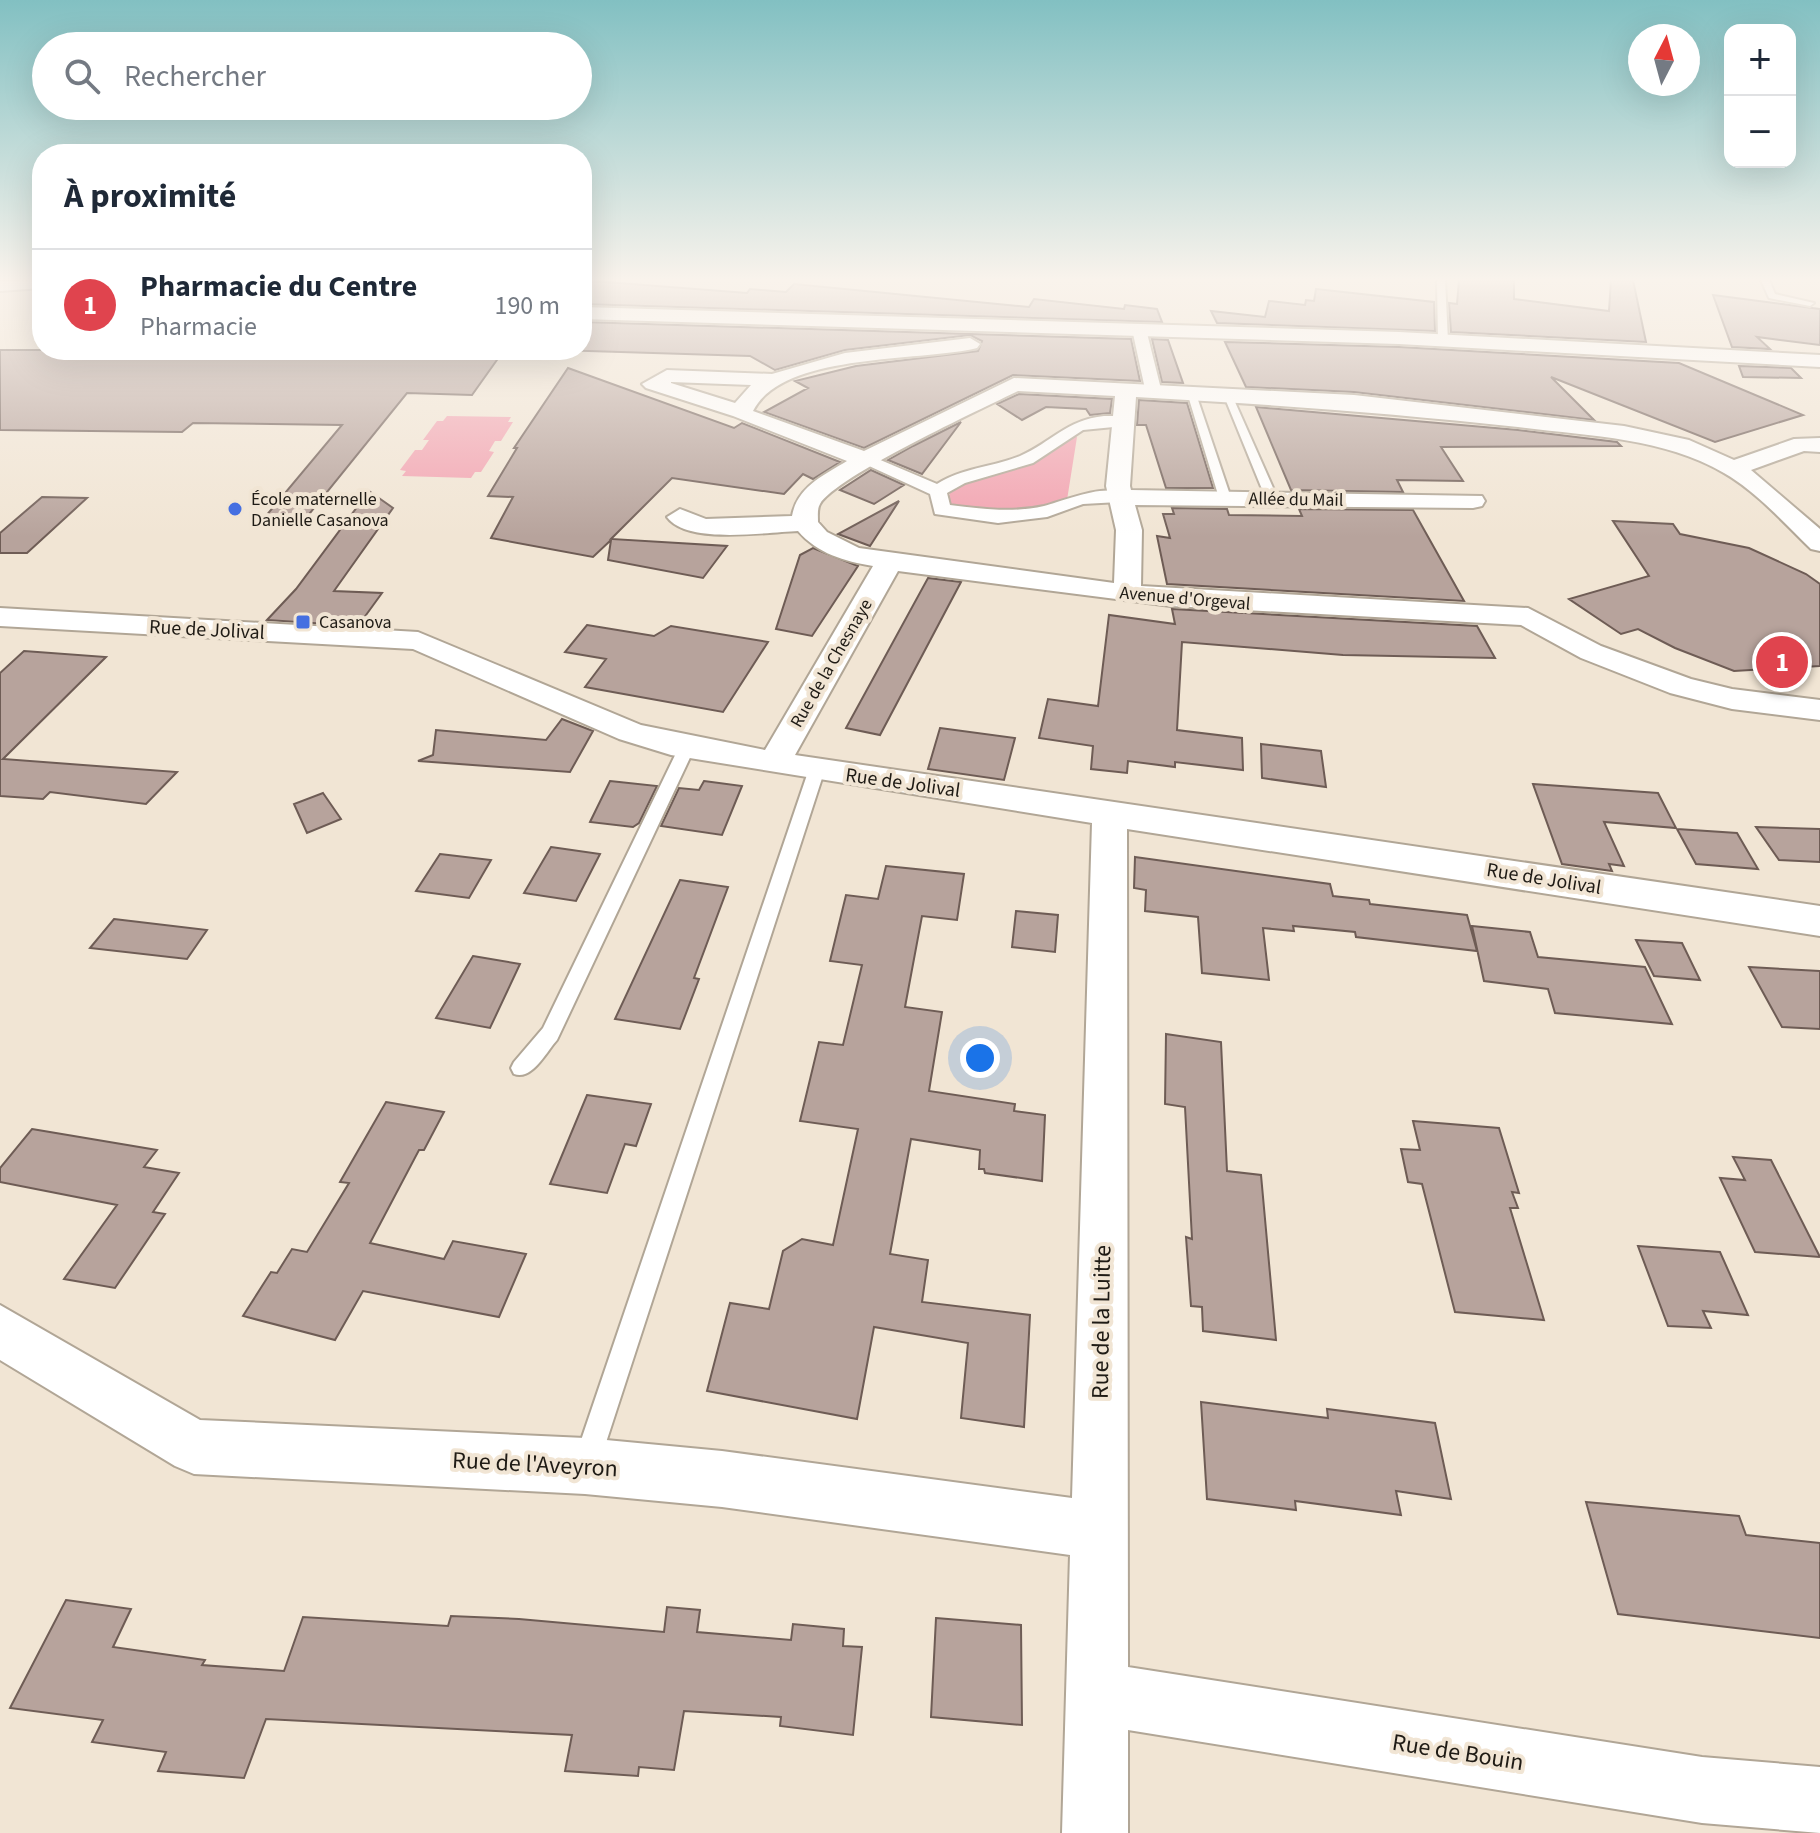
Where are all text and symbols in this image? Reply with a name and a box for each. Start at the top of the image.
north arrow [1628,24,1700,96]
map controls [1724,24,1796,168]
button: + [1724,24,1796,96]
search box [32,32,592,120]
icon: search [60,54,104,98]
text: Rechercher [124,55,266,98]
button: − [1724,96,1796,168]
text: À proximité [64,172,236,221]
text: Pharmacie du Centre [140,265,417,308]
text: 1 [83,287,97,324]
text: 190 m [494,287,560,324]
text: Pharmacie [140,308,257,345]
street label: Allée du Mail [1248,486,1344,513]
place label: École maternelle Danielle Casanova [251,487,389,533]
marker: École maternelle Danielle Casanova [226,500,244,518]
street label: Avenue d'Orgeval [1119,580,1251,617]
street label: Rue de la Chesnaye [784,594,879,732]
place label: Casanova [319,610,392,635]
street label: Rue de Jolival [148,613,265,647]
marker: Casanova [294,613,312,631]
pin: 1 [1756,632,1808,692]
street label: Rue de Jolival [844,761,962,805]
street label: Rue de Jolival [1484,856,1603,902]
your location [960,1038,1000,1078]
street label: Rue de la Luitte [1083,1245,1120,1399]
street label: Rue de l'Aveyron [451,1443,619,1486]
street label: Rue de Bouin [1390,1725,1526,1780]

